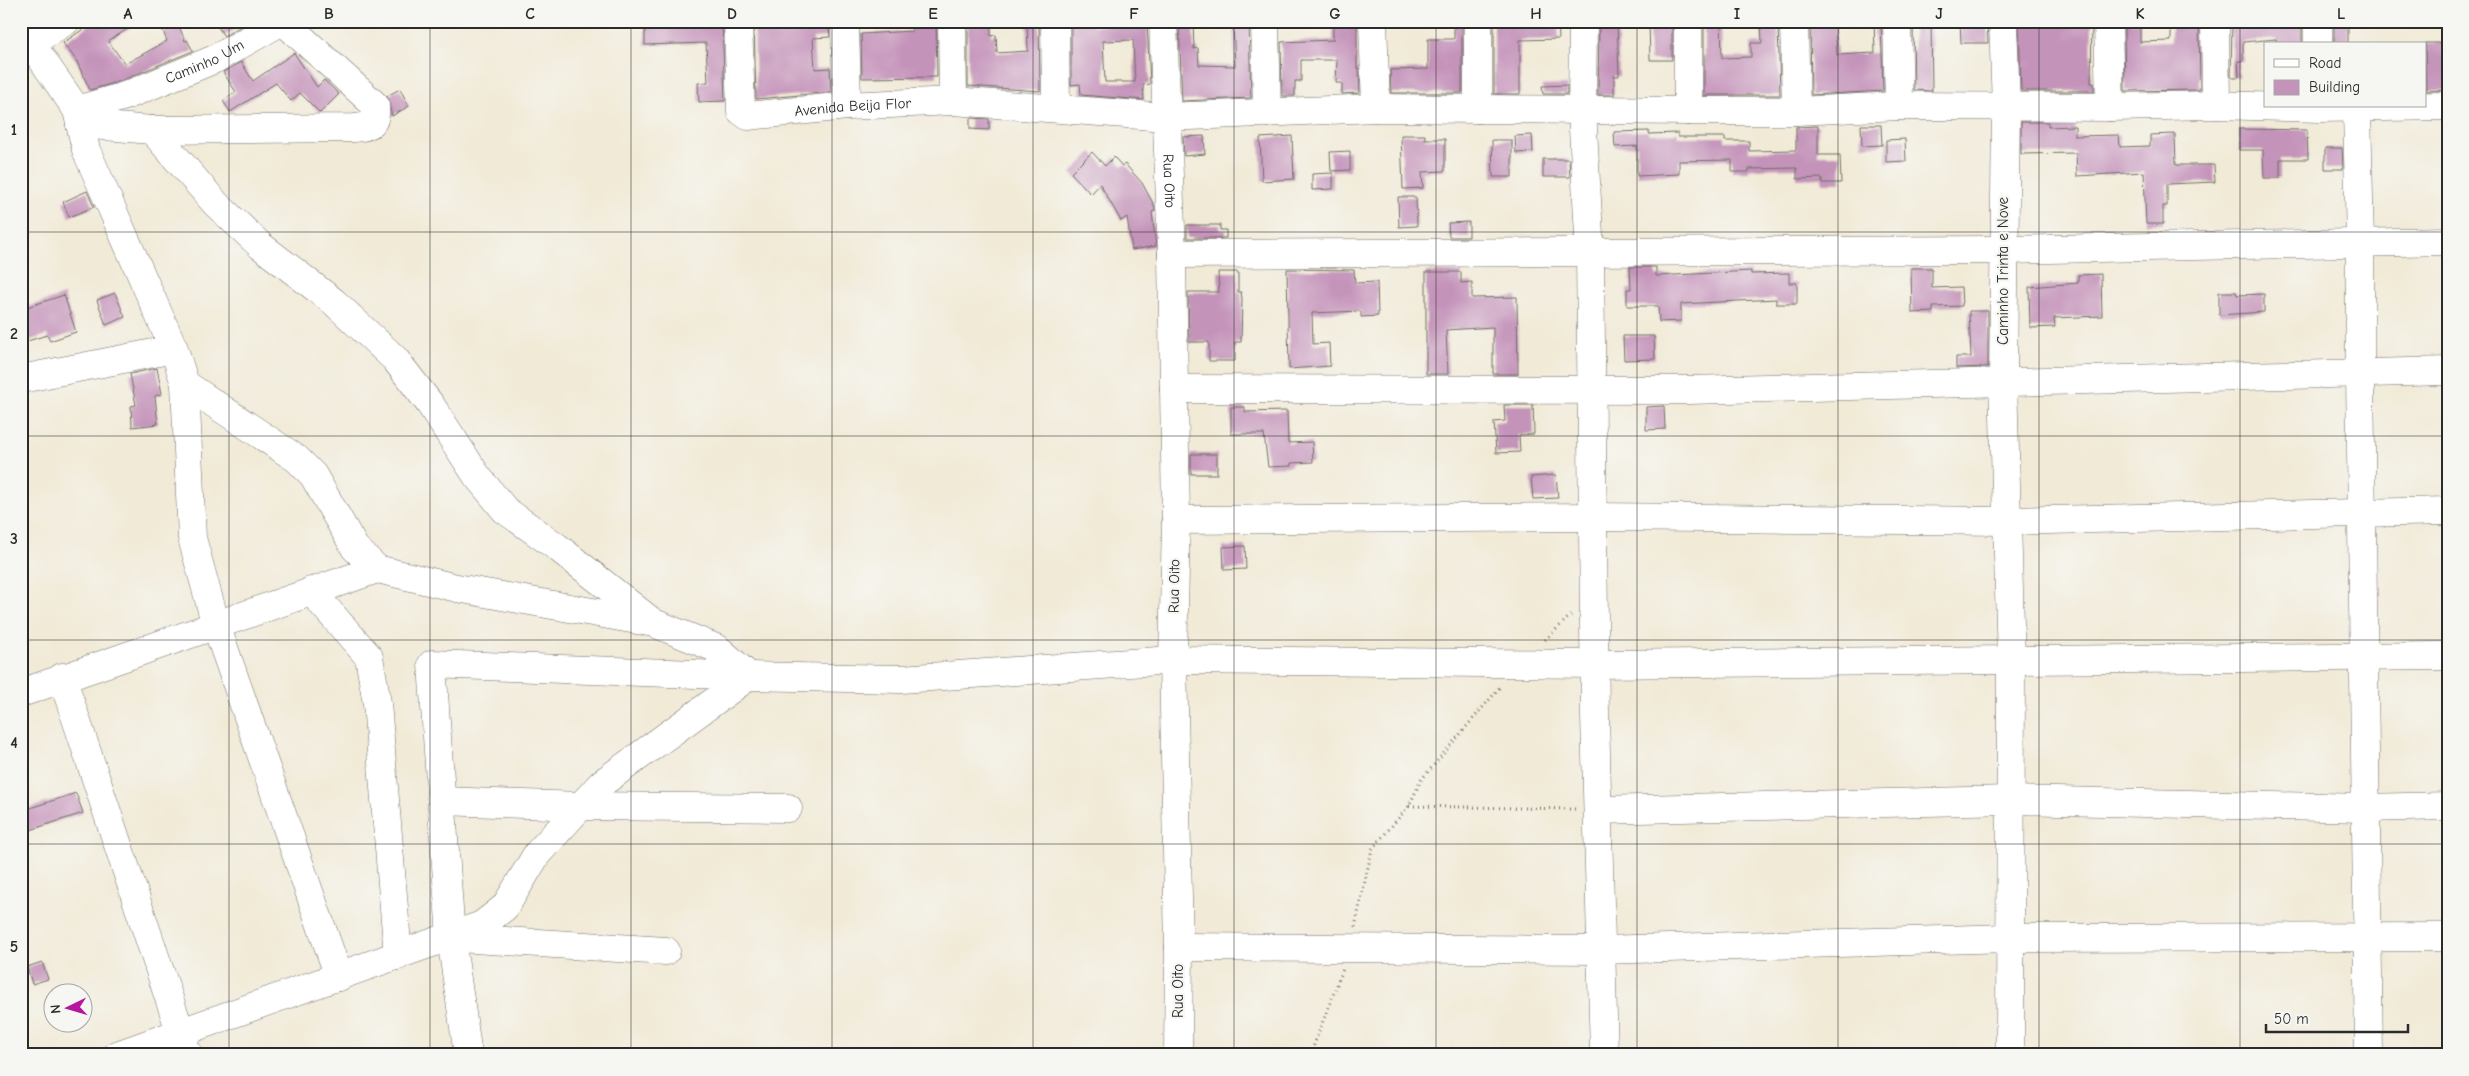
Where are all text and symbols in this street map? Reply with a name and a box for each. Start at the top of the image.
text: A [124,5,133,23]
text: B [324,5,334,23]
text: C [525,5,535,23]
text: D [727,5,737,23]
text: E [928,5,938,23]
text: F [1129,5,1139,23]
text: G [1329,5,1341,23]
text: H [1530,5,1542,23]
text: I [1734,5,1740,23]
text: J [1935,5,1943,23]
text: K [2135,5,2145,23]
text: L [2337,5,2345,23]
street label: Caminho Um [162,36,247,88]
legend [2264,42,2426,108]
text: Road [2309,54,2341,72]
text: Building [2309,78,2360,96]
street label: Avenida Beija Flor [794,94,912,120]
text: 1 [11,121,17,139]
street label: Rua Oito [1159,153,1179,208]
street label: Caminho Trinta e Nove [1994,197,2012,345]
text: 2 [10,325,18,343]
text: 3 [10,530,18,548]
street label: Rua Oito [1165,559,1183,613]
text: 4 [10,734,18,752]
text: 5 [10,938,18,956]
street label: Rua Oito [1169,964,1187,1018]
north arrow [42,984,92,1034]
scale bar [2266,1001,2409,1033]
text: N [47,1004,64,1014]
text: 50 m [2274,1010,2309,1028]

